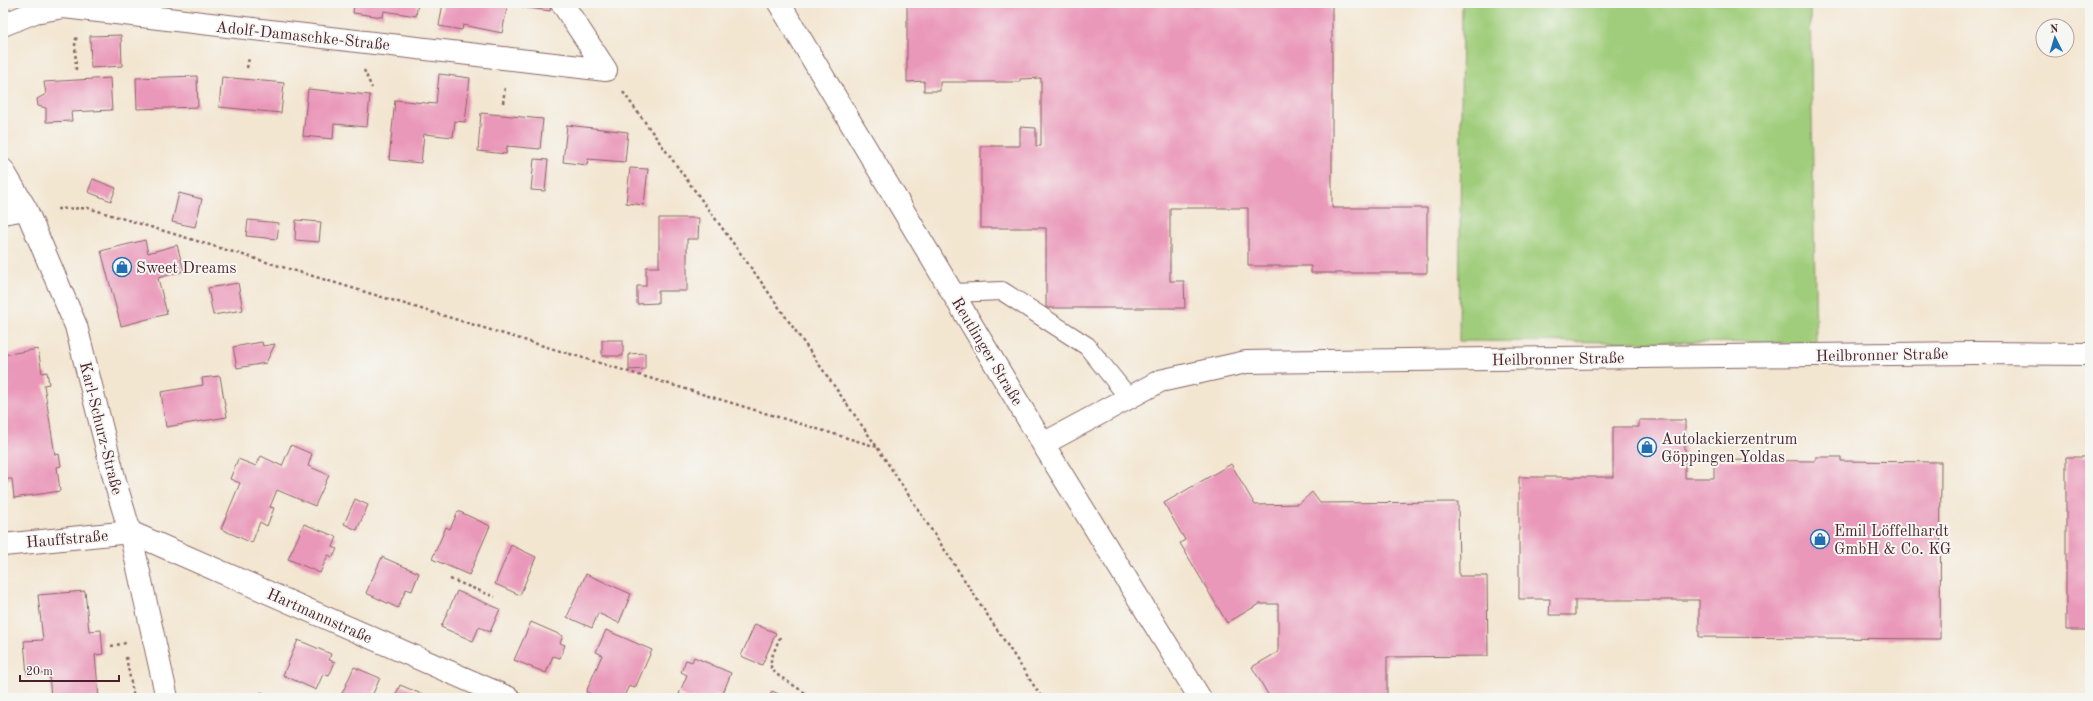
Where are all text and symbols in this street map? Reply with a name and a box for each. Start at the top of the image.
north arrow [2035,18,2075,58]
street label: Adolf-Damaschke-Straße [215,20,391,54]
text: N [2050,24,2060,35]
shop icon: Sweet Dreams [111,256,133,278]
place label: Sweet Dreams [136,261,236,277]
street label: Reutlinger Straße [948,295,1025,409]
street label: Heilbronner Straße [1816,347,1949,365]
street label: Heilbronner Straße [1492,351,1625,369]
street label: Karl-Schurz-Straße [76,360,124,497]
place label: Autolackierzentrum Göppingen Yoldas [1661,432,1798,466]
shop icon: Autolackierzentrum Göppingen Yoldas [1636,436,1658,458]
place label: Emil Löffelhardt GmbH & Co. KG [1834,524,1952,558]
street label: Hauffstraße [25,528,109,552]
shop icon: Emil Löffelhardt GmbH & Co. KG [1809,528,1831,550]
street label: Hartmannstraße [264,586,374,647]
scale bar [20,657,119,683]
text: 20 m [26,666,53,678]

